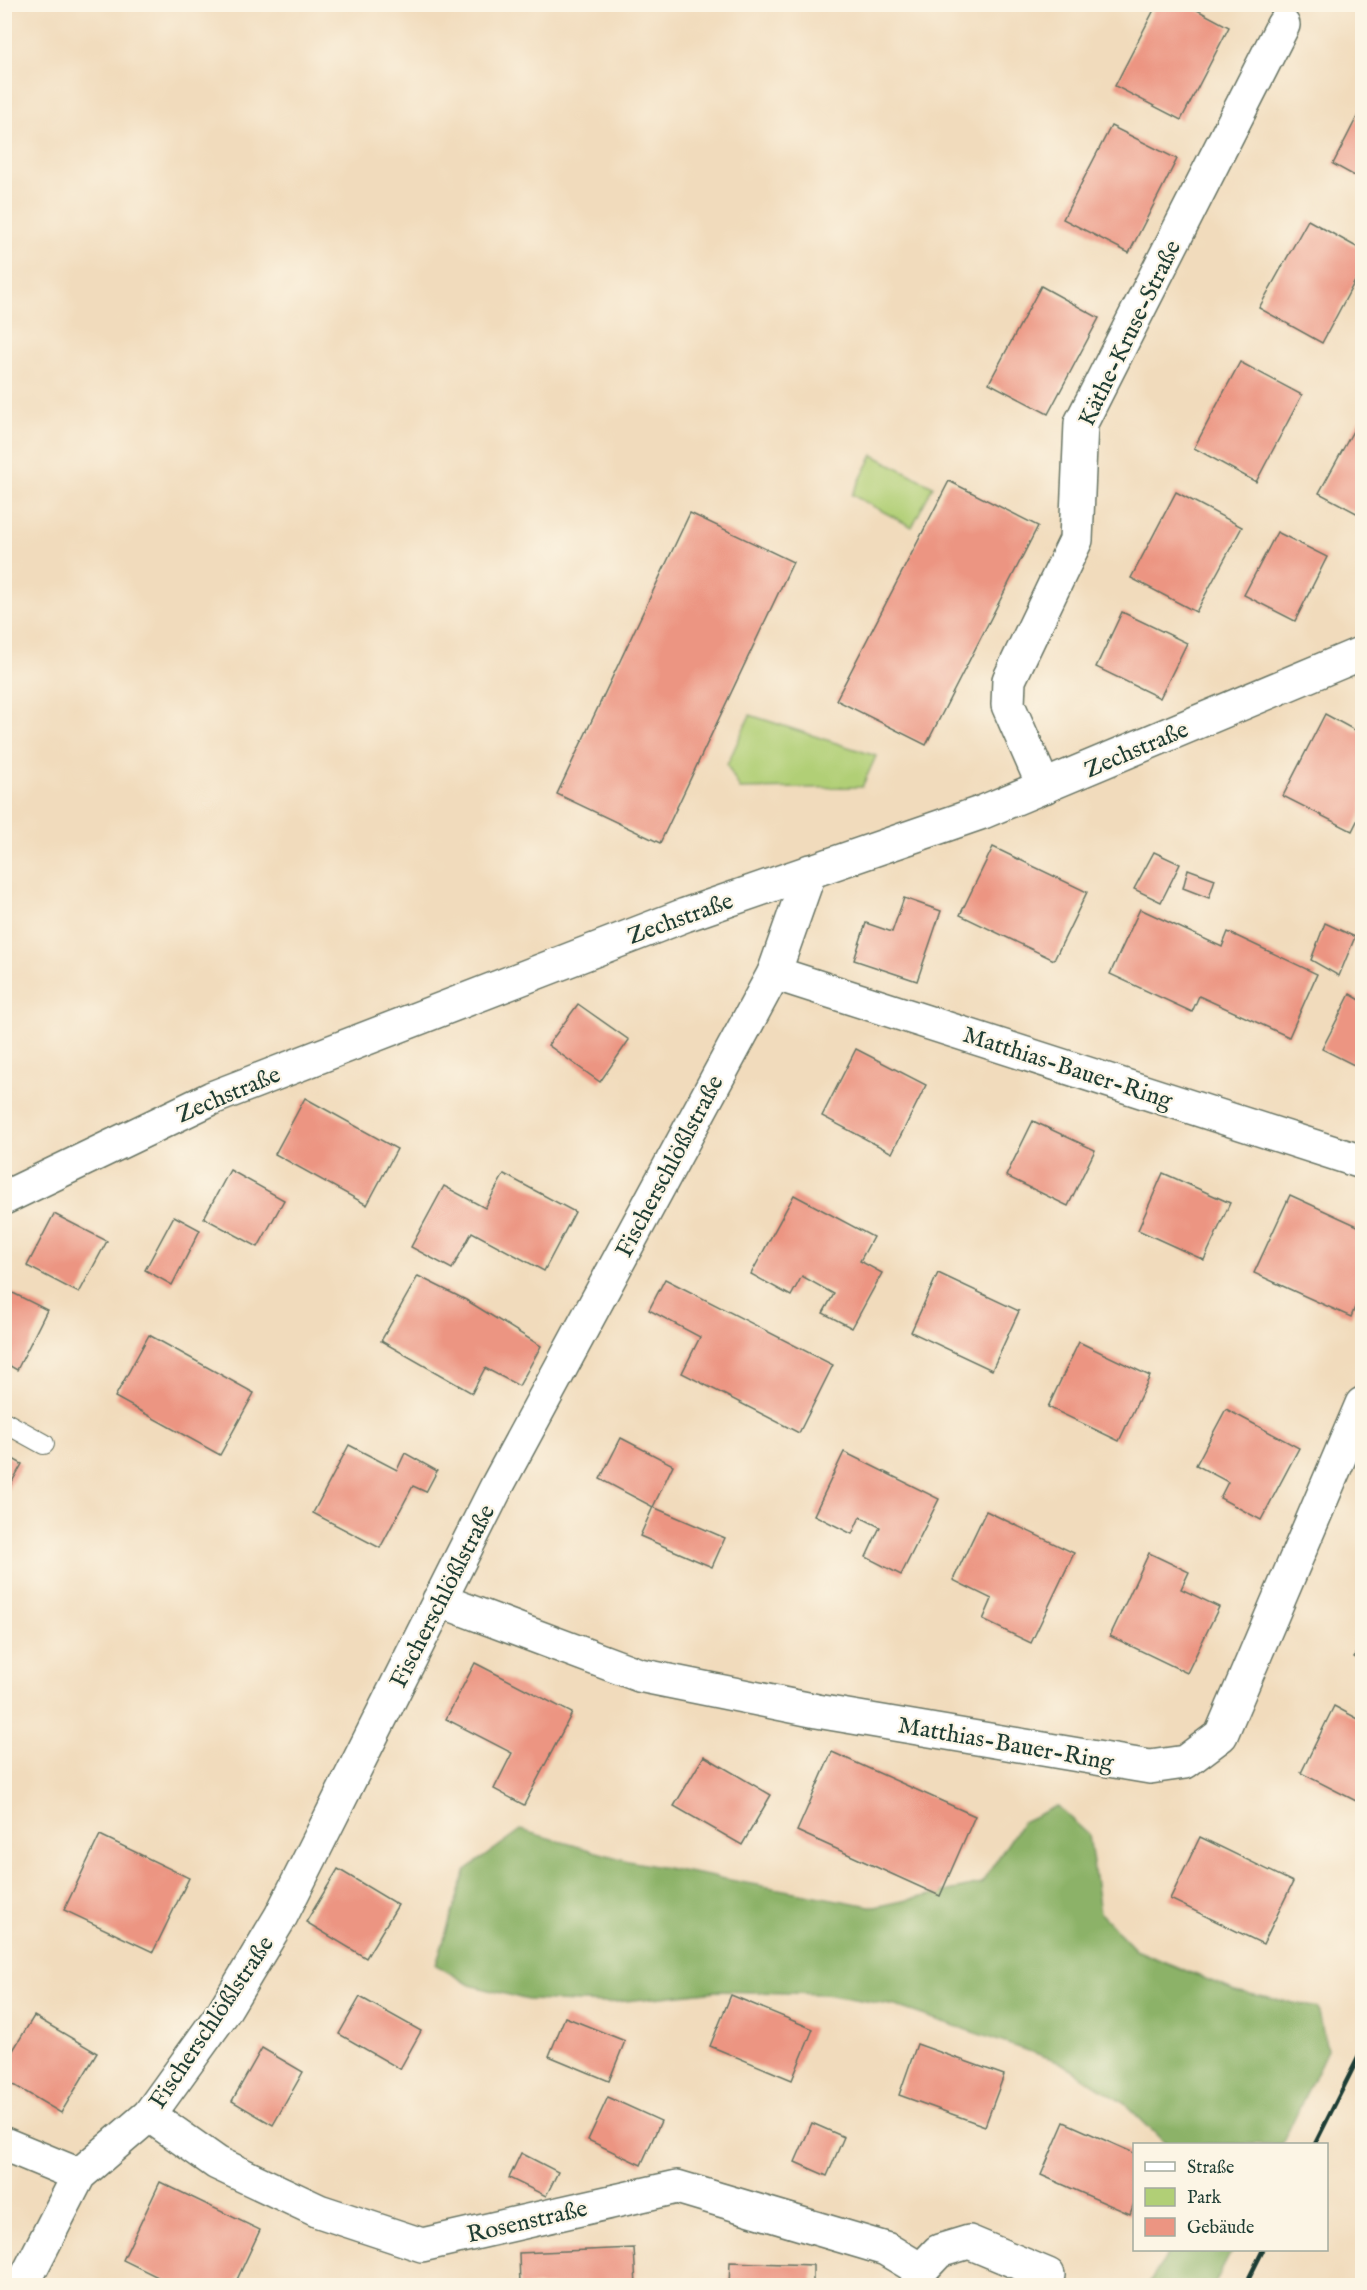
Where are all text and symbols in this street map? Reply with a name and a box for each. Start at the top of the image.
street label: Käthe-Kruse-Straße [1072,236,1189,432]
street label: Zechstraße [1080,715,1193,786]
street label: Zechstraße [623,886,738,953]
street label: Matthias-Bauer-Ring [959,1020,1177,1117]
street label: Zechstraße [172,1060,285,1131]
street label: Fischerschlößlstraße [609,1070,731,1263]
street label: Fischerschlößlstraße [384,1500,503,1694]
street label: Matthias-Bauer-Ring [895,1710,1117,1779]
street label: Fischerschlößlstraße [143,1930,282,2115]
legend [1133,2143,1328,2251]
text: Straße [1187,2157,1234,2180]
text: Park [1187,2187,1222,2210]
street label: Rosenstraße [464,2194,591,2251]
text: Gebäude [1187,2217,1254,2240]

